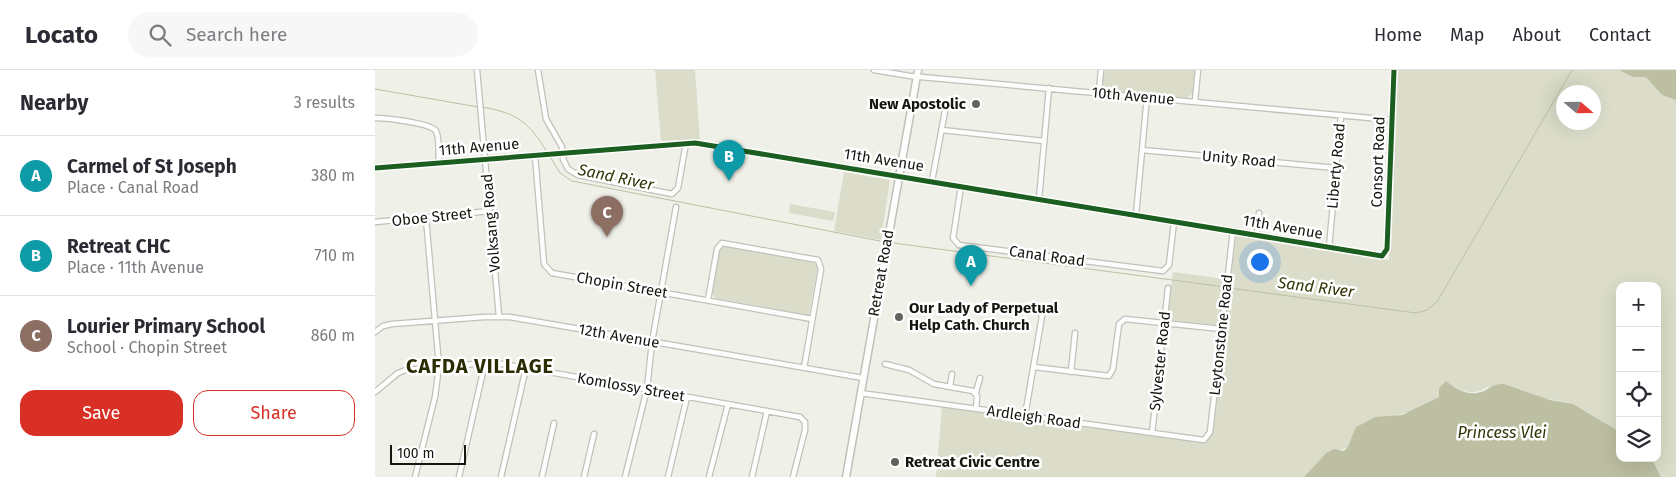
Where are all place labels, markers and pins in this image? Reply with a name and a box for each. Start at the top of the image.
place label: New Apostolic [869,95,967,113]
marker: New Apostolic [970,98,982,110]
pin: B [713,140,745,181]
pin: C [591,196,623,237]
pin: A [955,245,987,286]
place label: Our Lady of Perpetual Help Cath. Church [909,299,1059,334]
marker: Our Lady of Perpetual Help Cath. Church [893,311,905,323]
place label: Retreat Civic Centre [905,453,1040,471]
marker: Retreat Civic Centre [889,456,901,468]

